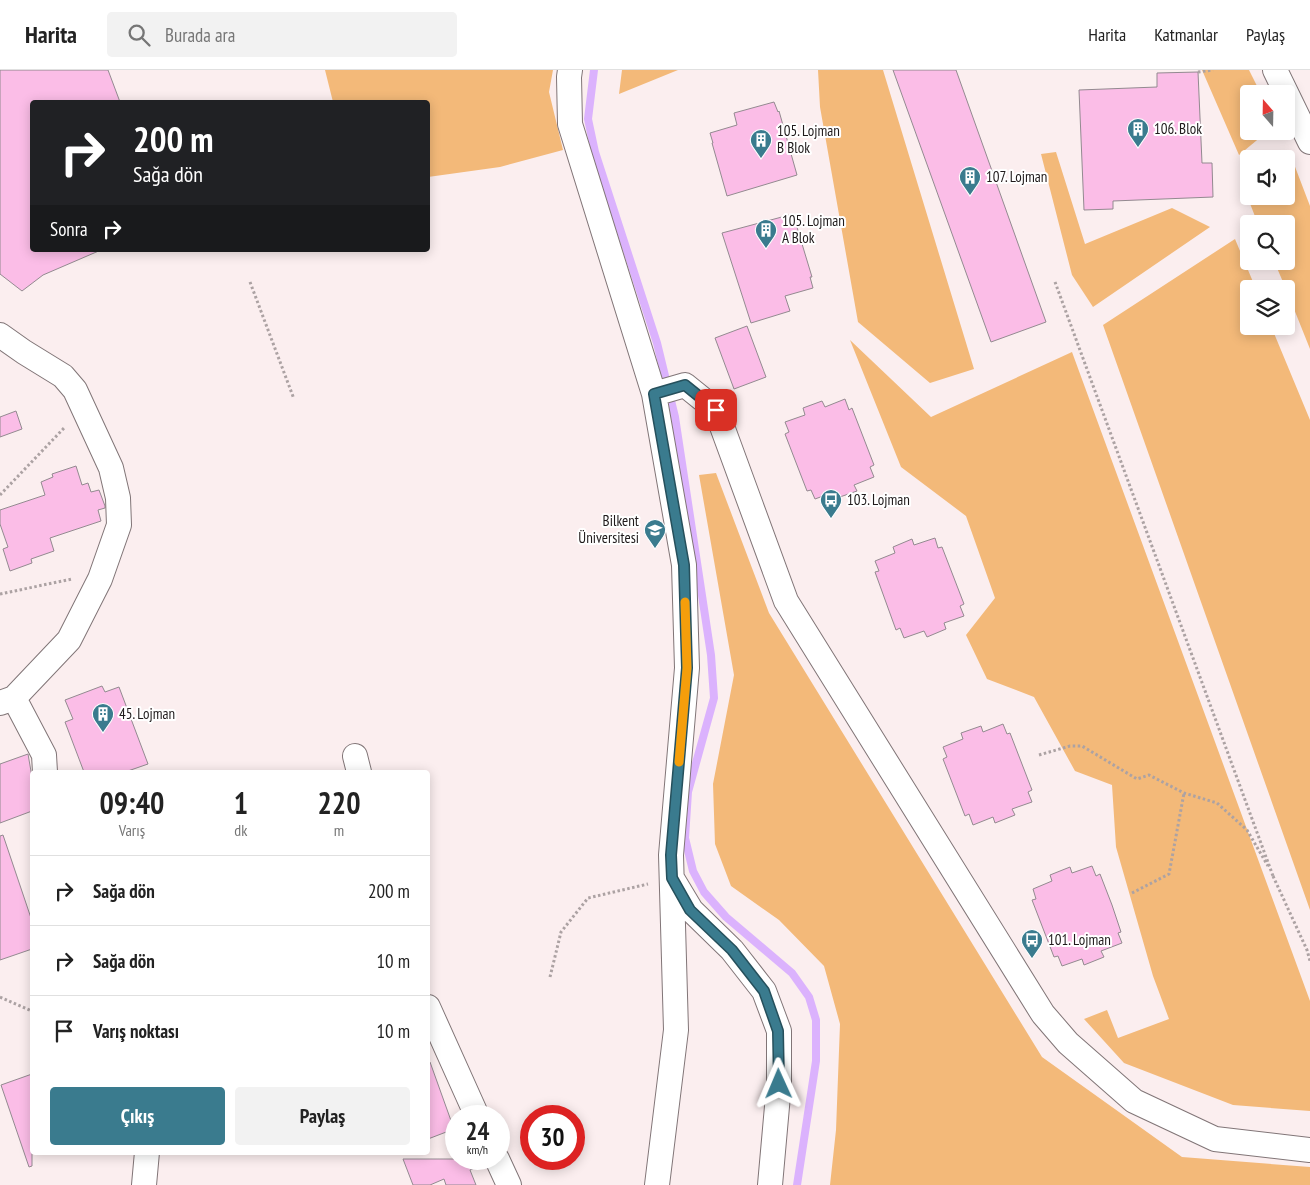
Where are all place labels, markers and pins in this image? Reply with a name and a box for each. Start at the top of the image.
building icon: 106. Blok [1126,117,1150,148]
place label: 106. Blok [1154,119,1202,138]
place label: 105. Lojman B Blok [777,121,840,157]
building icon: 105. Lojman B Blok [749,128,773,159]
building icon: 107. Lojman [958,165,982,196]
place label: 107. Lojman [986,167,1047,186]
place label: 105. Lojman A Blok [782,211,845,247]
building icon: 105. Lojman A Blok [754,218,778,249]
pin [695,389,737,431]
bus stop icon: 103. Lojman [819,488,843,519]
place label: 103. Lojman [847,490,910,509]
place label: Bilkent Üniversitesi [578,511,639,547]
school or university icon: Bilkent Üniversitesi [643,518,667,549]
building icon: 45. Lojman [91,702,115,733]
place label: 45. Lojman [119,704,175,723]
bus stop icon: 101. Lojman [1020,928,1044,959]
place label: 101. Lojman [1048,930,1111,949]

